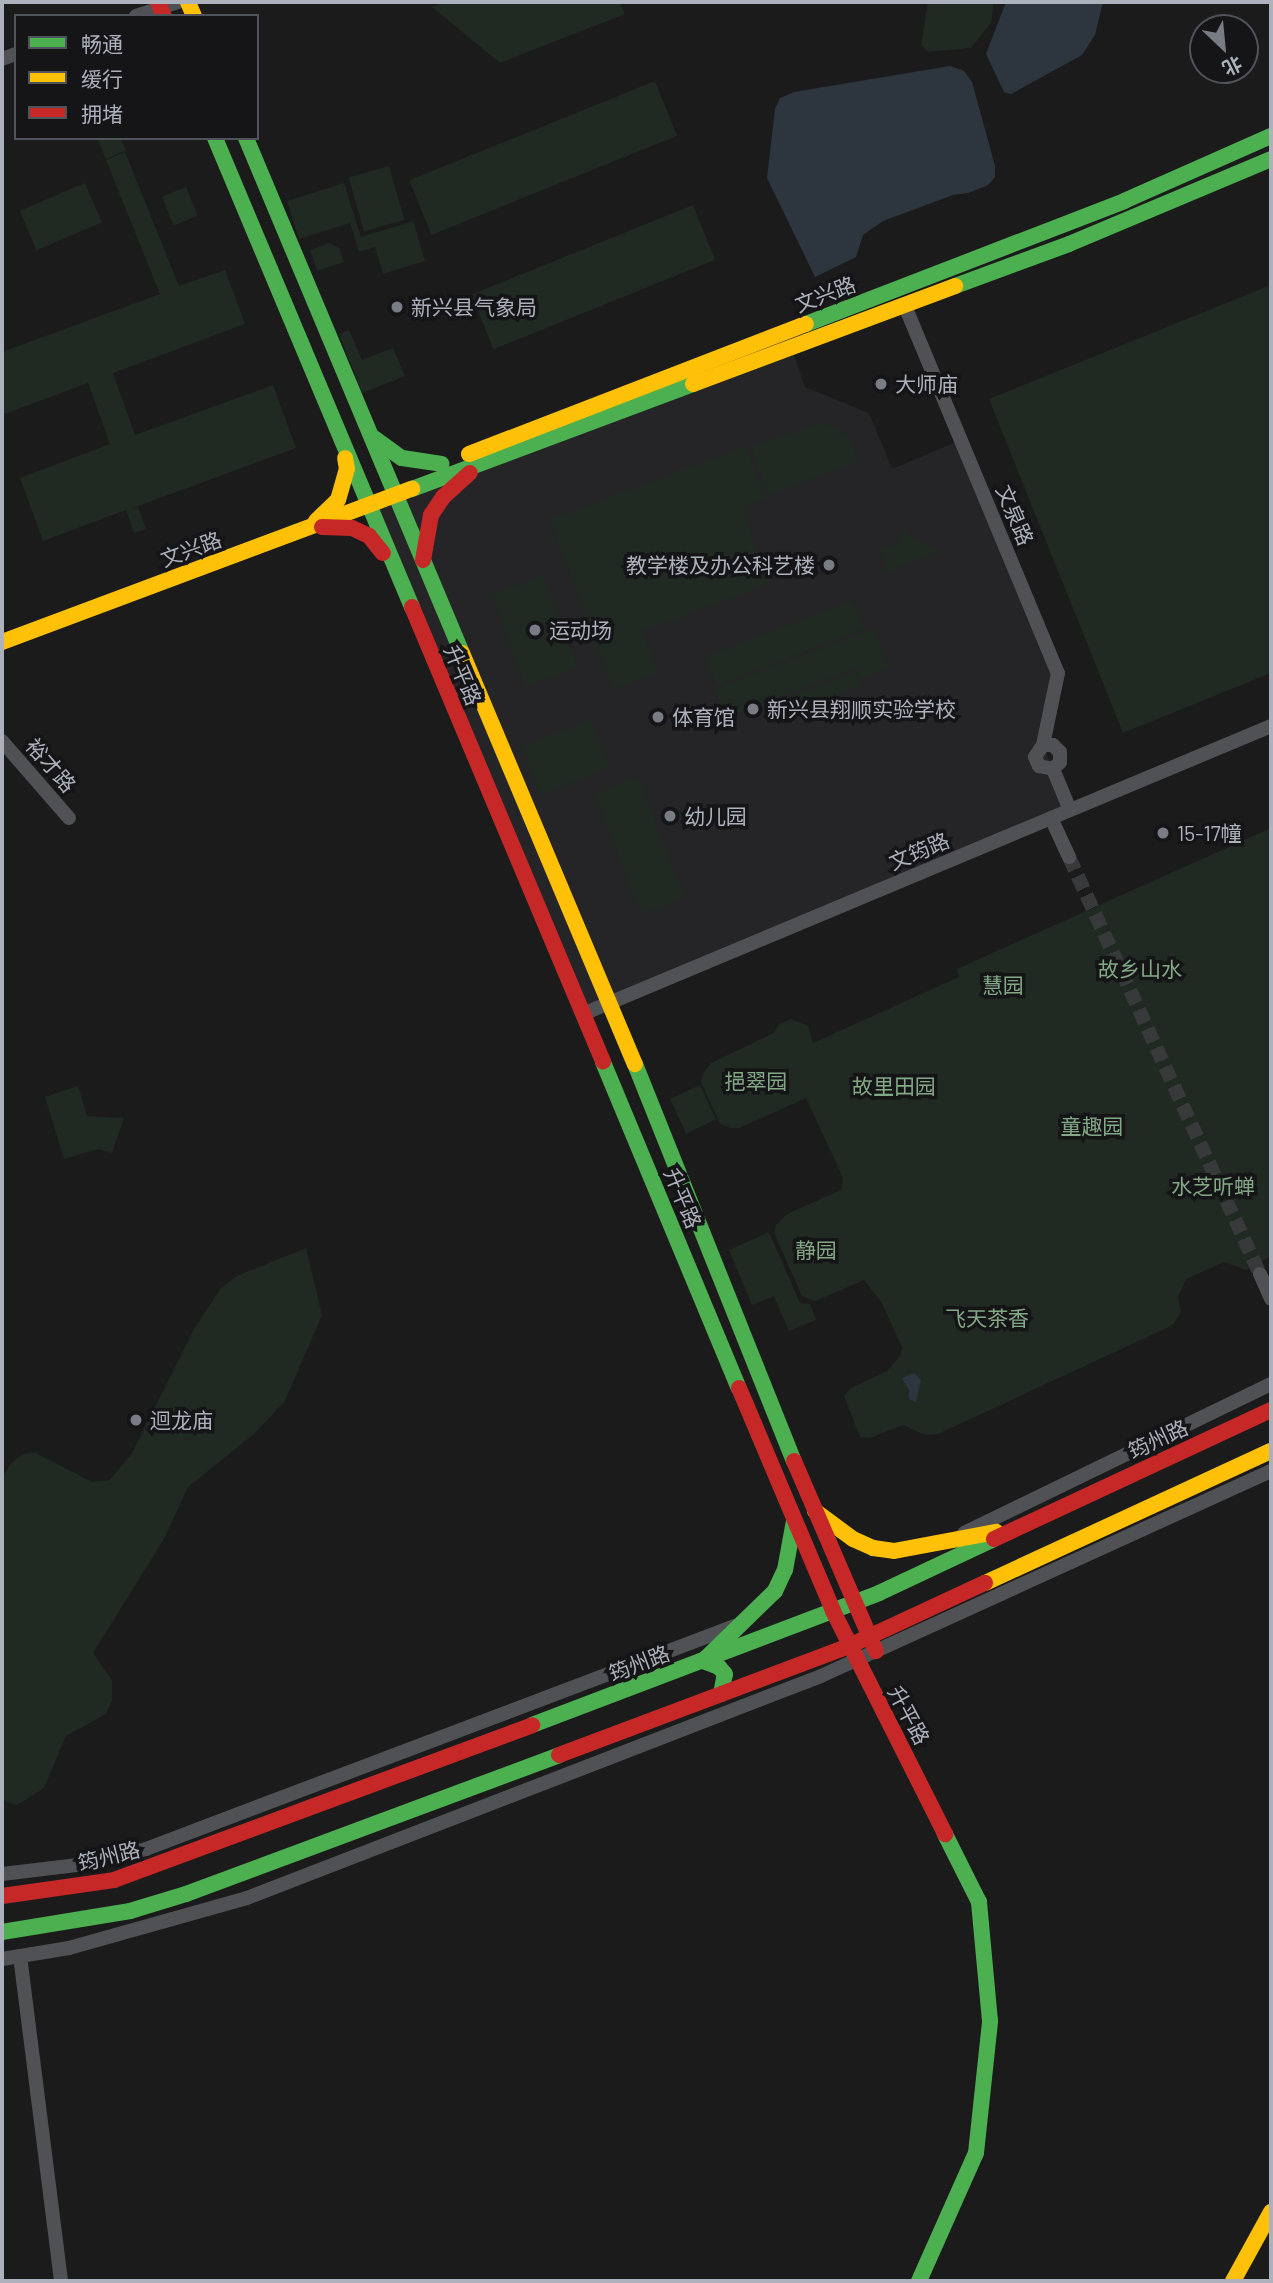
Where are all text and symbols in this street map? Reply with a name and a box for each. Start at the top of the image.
legend [14,14,259,140]
north arrow [1189,14,1259,84]
text: 畅通 [81,31,123,56]
text: 北 [1219,52,1246,81]
text: 缓行 [81,66,123,91]
text: 拥堵 [81,101,123,126]
street label: 文兴路 [791,271,859,317]
place label: 新兴县气象局 [411,294,537,320]
marker: 新兴县气象局 [389,299,405,315]
place label: 大师庙 [895,371,958,397]
marker: 大师庙 [873,376,889,392]
street label: 文泉路 [991,481,1039,549]
street label: 文兴路 [157,526,225,572]
place label: 教学楼及办公科艺楼 [626,552,815,578]
marker: 教学楼及办公科艺楼 [821,557,837,573]
place label: 运动场 [549,617,612,643]
marker: 运动场 [527,622,543,638]
street label: 升平路 [439,641,487,709]
place label: 新兴县翔顺实验学校 [767,696,956,722]
marker: 新兴县翔顺实验学校 [745,701,761,717]
place label: 体育馆 [672,704,735,730]
marker: 体育馆 [650,709,666,725]
street label: 裕才路 [21,733,81,797]
place label: 幼儿园 [684,803,747,829]
marker: 幼儿园 [662,808,678,824]
place label: 15-17幢 [1177,820,1242,846]
marker: 15-17幢 [1155,825,1171,841]
street label: 文筠路 [885,827,953,875]
park label: 故乡山水 [1098,956,1182,982]
park label: 慧园 [982,972,1024,998]
park label: 挹翠园 [725,1068,787,1094]
park label: 故里田园 [852,1073,936,1099]
park label: 童趣园 [1061,1113,1123,1139]
street label: 升平路 [659,1164,707,1232]
park label: 水芝听蝉 [1171,1173,1255,1199]
park label: 静园 [795,1237,837,1263]
park label: 飞天茶香 [945,1305,1029,1331]
place label: 迴龙庙 [150,1407,213,1433]
marker: 迴龙庙 [128,1412,144,1428]
street label: 筠州路 [1124,1414,1192,1464]
street label: 筠州路 [605,1640,673,1686]
street label: 升平路 [883,1681,935,1749]
street label: 筠州路 [75,1836,143,1876]

